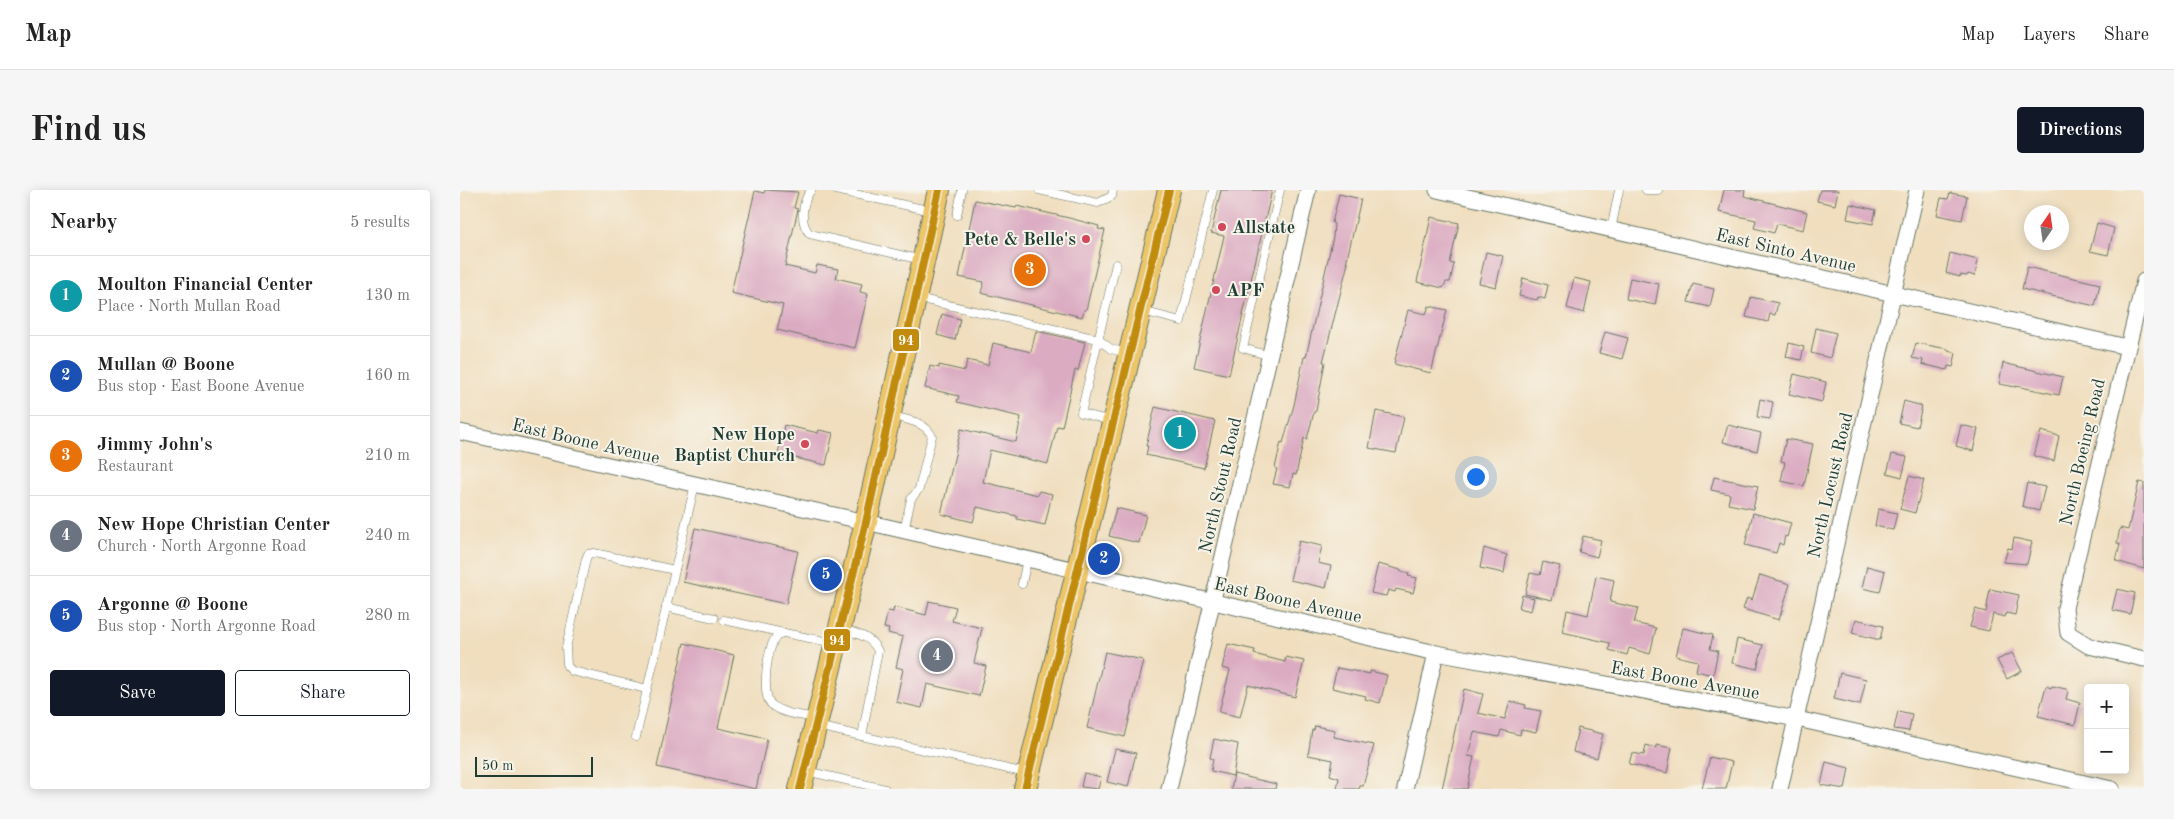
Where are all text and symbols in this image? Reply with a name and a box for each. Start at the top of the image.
text: Map [25,23,72,47]
text: Map [1961,26,1995,44]
text: Layers [2023,26,2075,44]
text: Share [2103,26,2149,44]
button: Directions [2017,107,2144,153]
text: Find us [30,113,146,148]
north arrow [2024,205,2069,250]
text: Nearby [50,212,118,233]
text: 5 results [350,215,410,231]
place label: Allstate [1232,219,1295,237]
marker: Allstate [1216,221,1228,233]
street label: East Sinto Avenue [1714,226,1858,276]
place label: Pete & Belle's [964,231,1076,249]
marker: Pete & Belle's [1080,233,1092,245]
pin: 3 [1014,251,1046,289]
text: Moulton Financial Center [97,276,313,295]
place label: APF [1226,282,1264,300]
marker: APF [1210,284,1222,296]
text: 1 [61,288,71,304]
text: 130 m [365,288,410,304]
text: Place · North Mullan Road [97,299,281,315]
line badge: 94 [892,328,920,352]
text: 94 [898,334,914,348]
text: Mullan @ Boone [97,356,235,375]
text: 2 [61,368,71,384]
text: 160 m [365,368,410,384]
street label: North Boeing Road [2057,377,2109,528]
text: Bus stop · East Boone Avenue [97,379,304,395]
street label: North Locust Road [1805,411,1857,560]
pin: 1 [1164,414,1196,452]
street label: East Boone Avenue [510,416,661,468]
street label: North Stout Road [1197,416,1245,555]
place label: New Hope Baptist Church [674,426,795,465]
text: Jimmy John's [97,436,212,455]
marker: New Hope Baptist Church [799,438,811,450]
text: 3 [61,448,71,464]
text: 210 m [365,448,410,464]
text: Restaurant [97,459,174,475]
your location [1463,464,1489,490]
text: New Hope Christian Center [97,516,330,535]
text: 4 [61,528,71,544]
text: 240 m [365,528,410,544]
text: Church · North Argonne Road [97,539,306,555]
pin: 2 [1088,540,1120,578]
pin: 5 [810,556,842,594]
street label: East Boone Avenue [1212,575,1363,627]
text: Argonne @ Boone [97,596,248,615]
text: 5 [61,608,71,624]
text: 280 m [365,608,410,624]
text: Bus stop · North Argonne Road [97,619,316,635]
line badge: 94 [823,628,851,652]
text: 94 [829,634,845,648]
pin: 4 [921,637,953,675]
street label: East Boone Avenue [1609,659,1761,703]
button: Save [50,670,225,716]
button: Share [235,670,410,716]
map controls [2084,684,2129,774]
button: + [2084,684,2129,729]
button: − [2084,729,2129,774]
scale bar [475,754,592,777]
text: 50 m [482,759,513,773]

